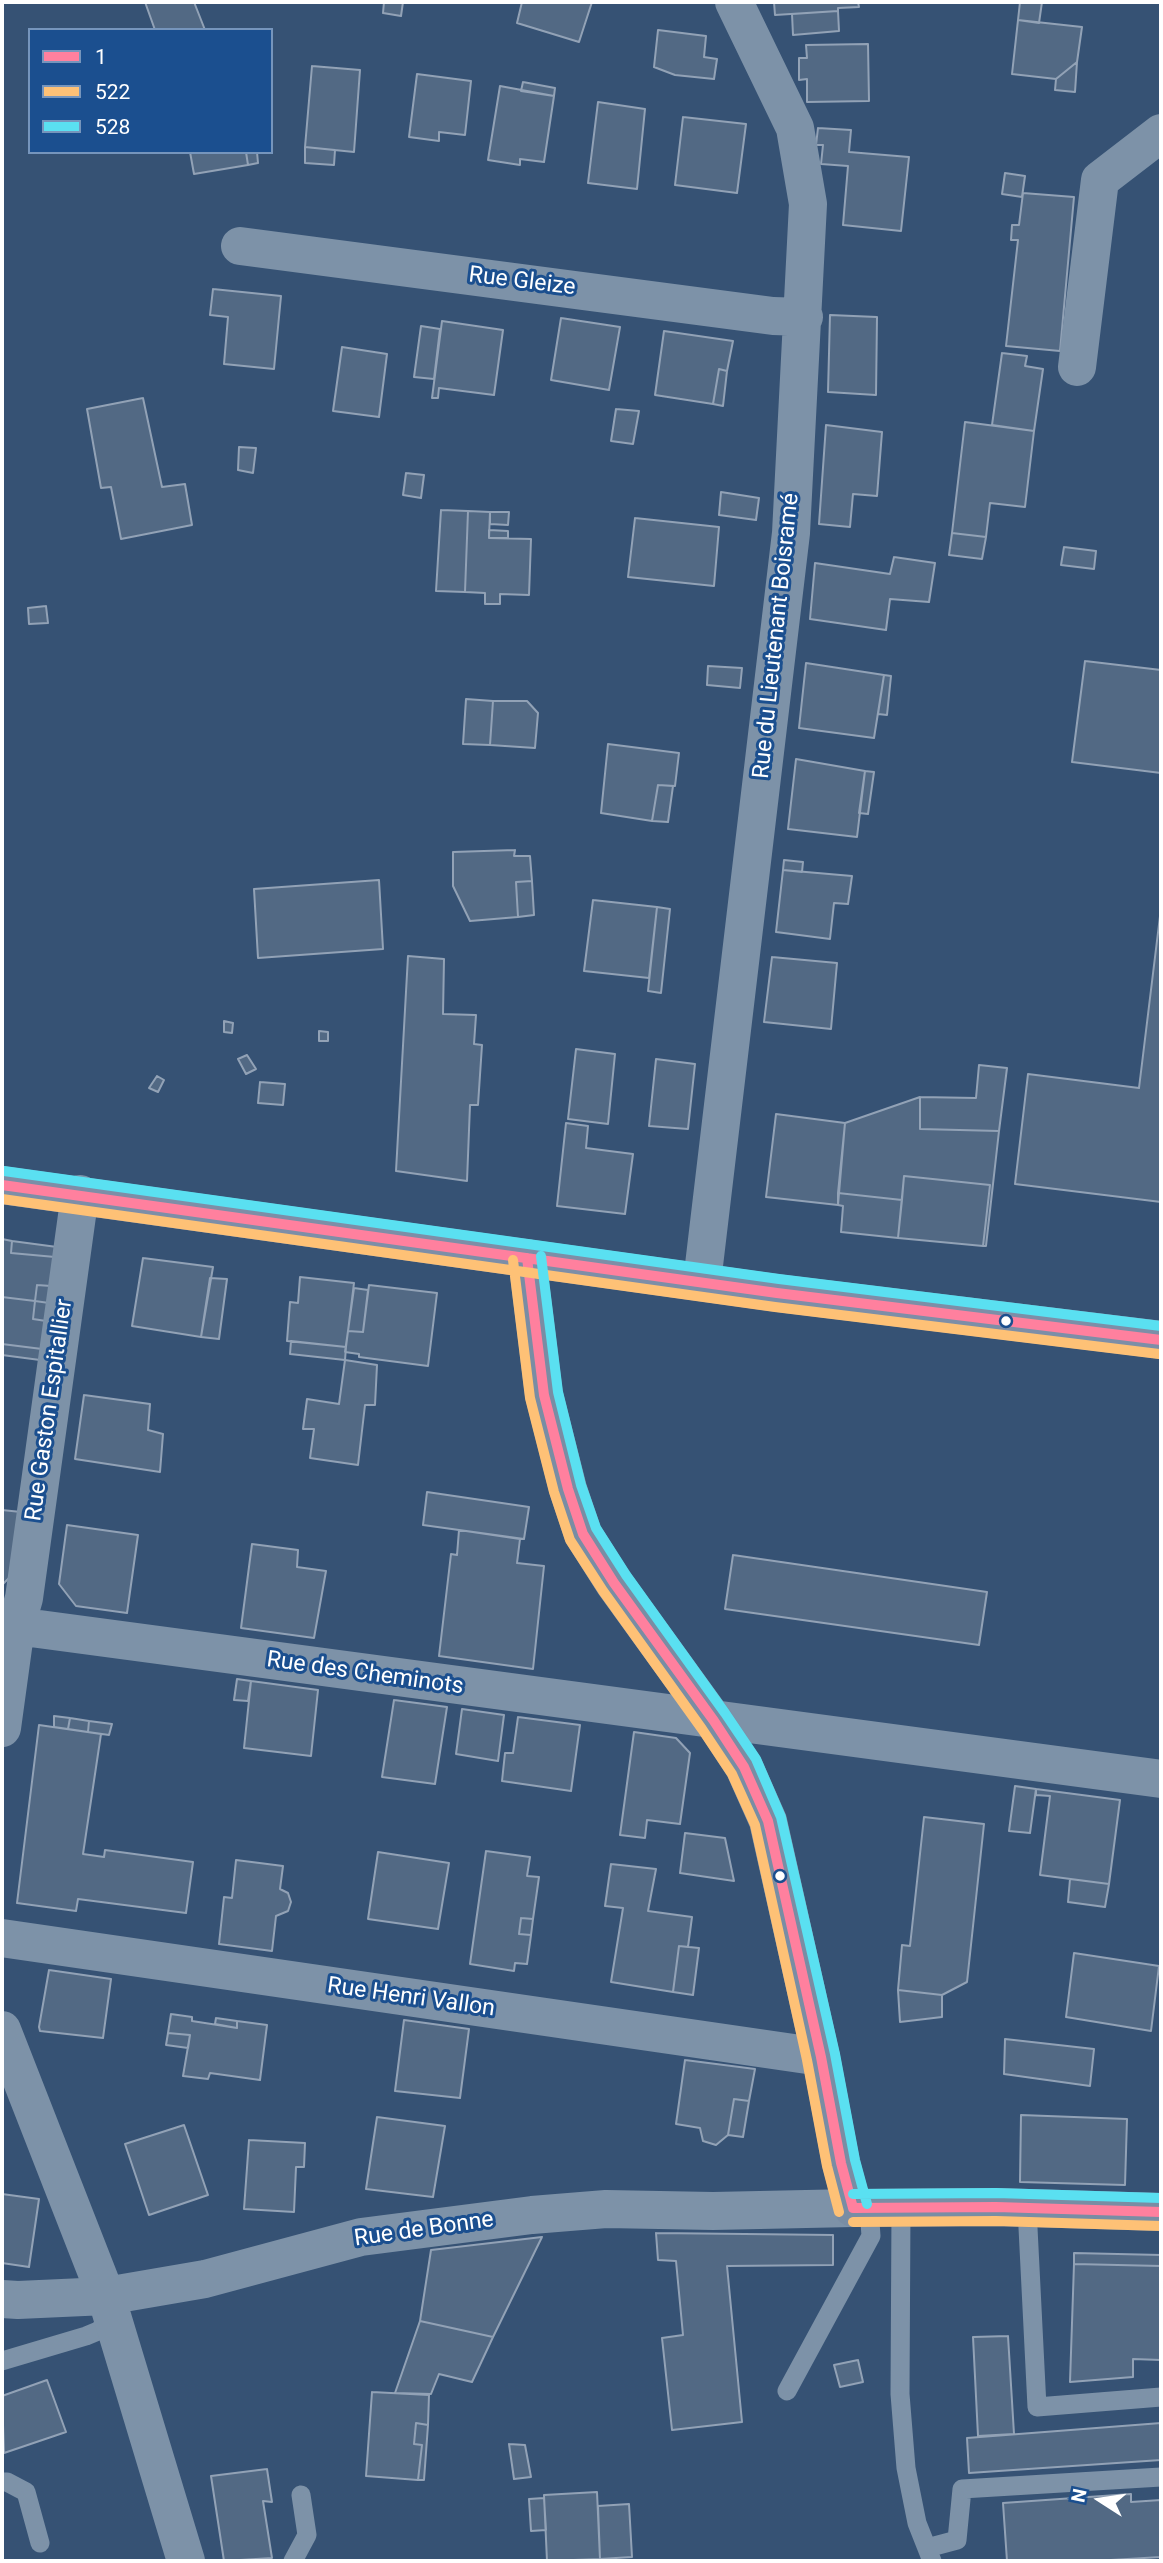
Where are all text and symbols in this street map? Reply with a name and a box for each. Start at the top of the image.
legend [28,28,273,154]
text: 1 [95,45,107,69]
text: 522 [95,80,130,104]
text: 528 [95,115,130,139]
street label: Rue Gleize [467,262,577,302]
street label: Rue du Lieutenant Boisramé [748,492,806,780]
street label: Rue Gaston Espitallier [21,1297,79,1523]
unlabelled marker [999,1314,1013,1328]
street label: Rue des Cheminots [265,1647,465,1701]
unlabelled marker [773,1869,787,1883]
street label: Rue Henri Vallon [326,1973,496,2023]
street label: Rue de Bonne [352,2207,496,2253]
north arrow [1065,2465,1135,2535]
text: N [1066,2487,1092,2504]

